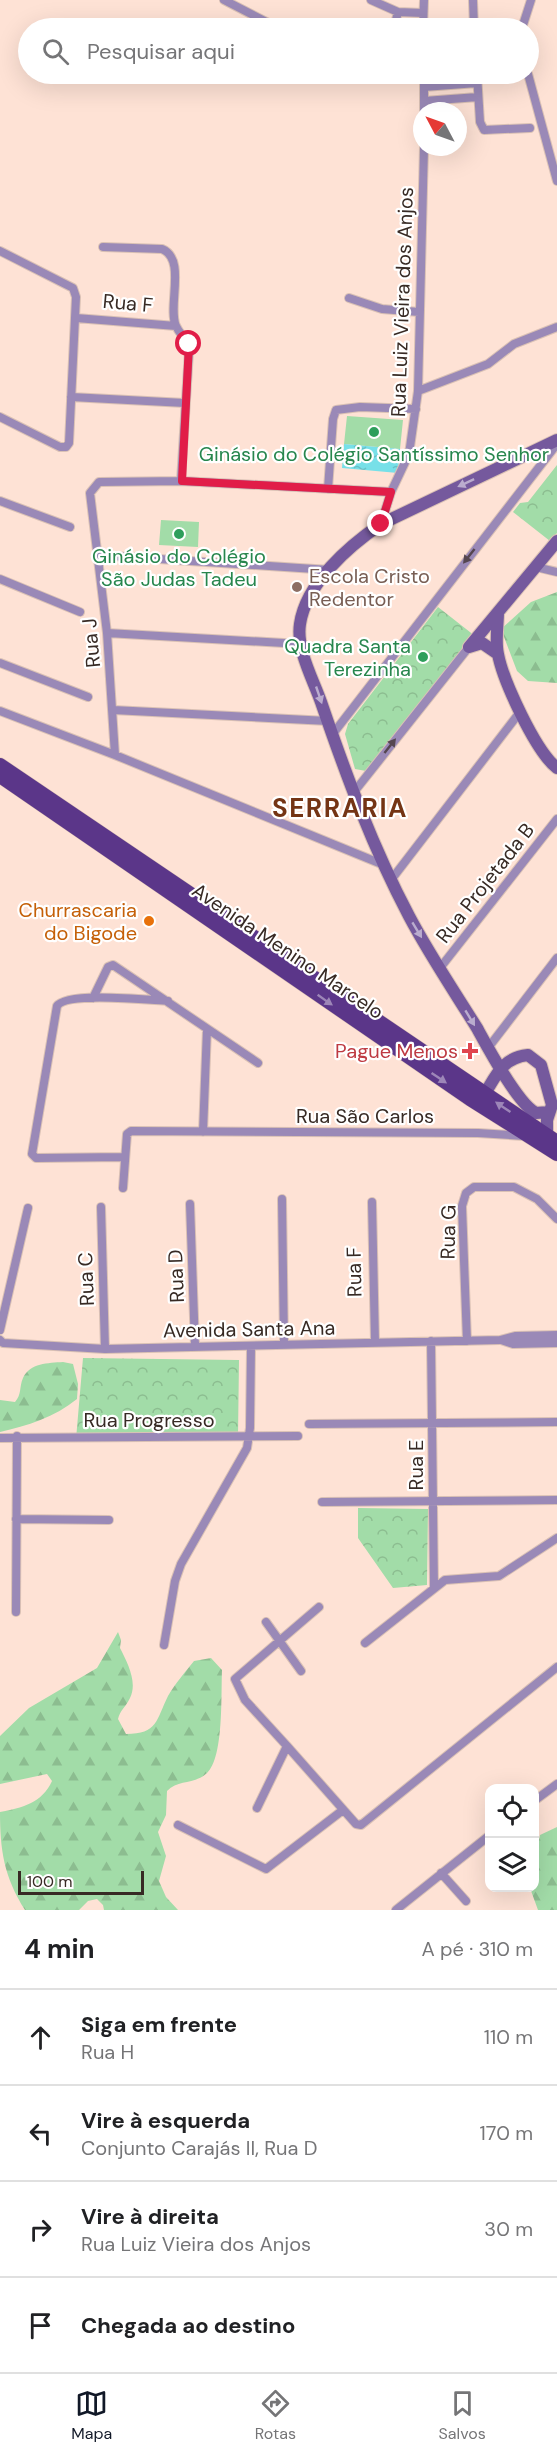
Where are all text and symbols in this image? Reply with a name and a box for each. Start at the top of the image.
search box [18,18,539,84]
icon: search [39,35,72,68]
text: Pesquisar aqui [87,37,235,66]
north arrow [413,102,467,156]
street label: Rua Luiz Vieira dos Anjos [385,187,419,417]
street label: Rua F [102,288,154,318]
route start [175,330,201,356]
marker: Ginásio do Colégio Santíssimo Senhor [367,425,381,439]
place label: Ginásio do Colégio Santíssimo Senhor [199,441,549,467]
one-way arrow [458,479,475,488]
route end [367,510,393,536]
marker: Ginásio do Colégio São Judas Tadeu [172,527,186,541]
place label: Ginásio do Colégio São Judas Tadeu [92,543,266,592]
one-way arrow [463,548,476,564]
place label: Escola Cristo Redentor [309,563,430,612]
marker: Escola Cristo Redentor [290,580,304,594]
street label: Rua J [76,617,106,669]
place label: Quadra Santa Terezinha [284,633,411,682]
marker: Quadra Santa Terezinha [416,650,430,664]
one-way arrow [314,686,324,704]
one-way arrow [384,738,397,754]
district label: SERRARIA [272,791,408,825]
street label: Rua Projetada B [430,818,540,948]
street label: Avenida Menino Marcelo [187,877,389,1025]
place label: Churrascaria do Bigode [19,897,137,946]
marker: Churrascaria do Bigode [142,914,156,928]
one-way arrow [411,922,422,938]
one-way arrow [317,994,333,1005]
one-way arrow [465,1010,475,1027]
place label: Pague Menos [335,1038,458,1064]
marker: Pague Menos [463,1044,477,1058]
one-way arrow [431,1072,447,1083]
one-way arrow [496,1101,512,1113]
street label: Rua São Carlos [296,1103,434,1129]
street label: Rua G [435,1204,461,1260]
street label: Rua F [341,1246,367,1297]
street label: Rua D [162,1249,190,1303]
street label: Rua C [72,1252,100,1306]
street label: Avenida Santa Ana [163,1314,335,1344]
street label: Rua Progresso [83,1407,215,1433]
street label: Rua E [403,1440,429,1490]
map controls [485,1784,539,1892]
button: locate [485,1784,539,1838]
button: layers [485,1838,539,1892]
scale bar [18,1868,144,1896]
text: 100 m [27,1871,72,1892]
text: 4 min [24,1932,95,1966]
text: A pé · 310 m [421,1936,533,1962]
text: Siga em frente [81,2010,237,2039]
icon: ahead [24,2021,57,2054]
text: 110 m [484,2024,533,2050]
text: Rua H [81,2039,134,2065]
text: Vire à esquerda [81,2106,250,2135]
icon: left [24,2117,57,2150]
text: 170 m [480,2120,533,2146]
text: Conjunto Carajás II, Rua D [81,2135,317,2161]
text: Vire à direita [81,2202,219,2231]
icon: right [24,2213,57,2246]
text: 30 m [484,2216,533,2242]
text: Rua Luiz Vieira dos Anjos [81,2231,311,2257]
icon: arrive [24,2309,57,2342]
text: Chegada ao destino [81,2311,295,2340]
tab: Mapa [71,2387,112,2444]
tab: Rotas [255,2387,296,2444]
tab: Salvos [439,2387,486,2444]

